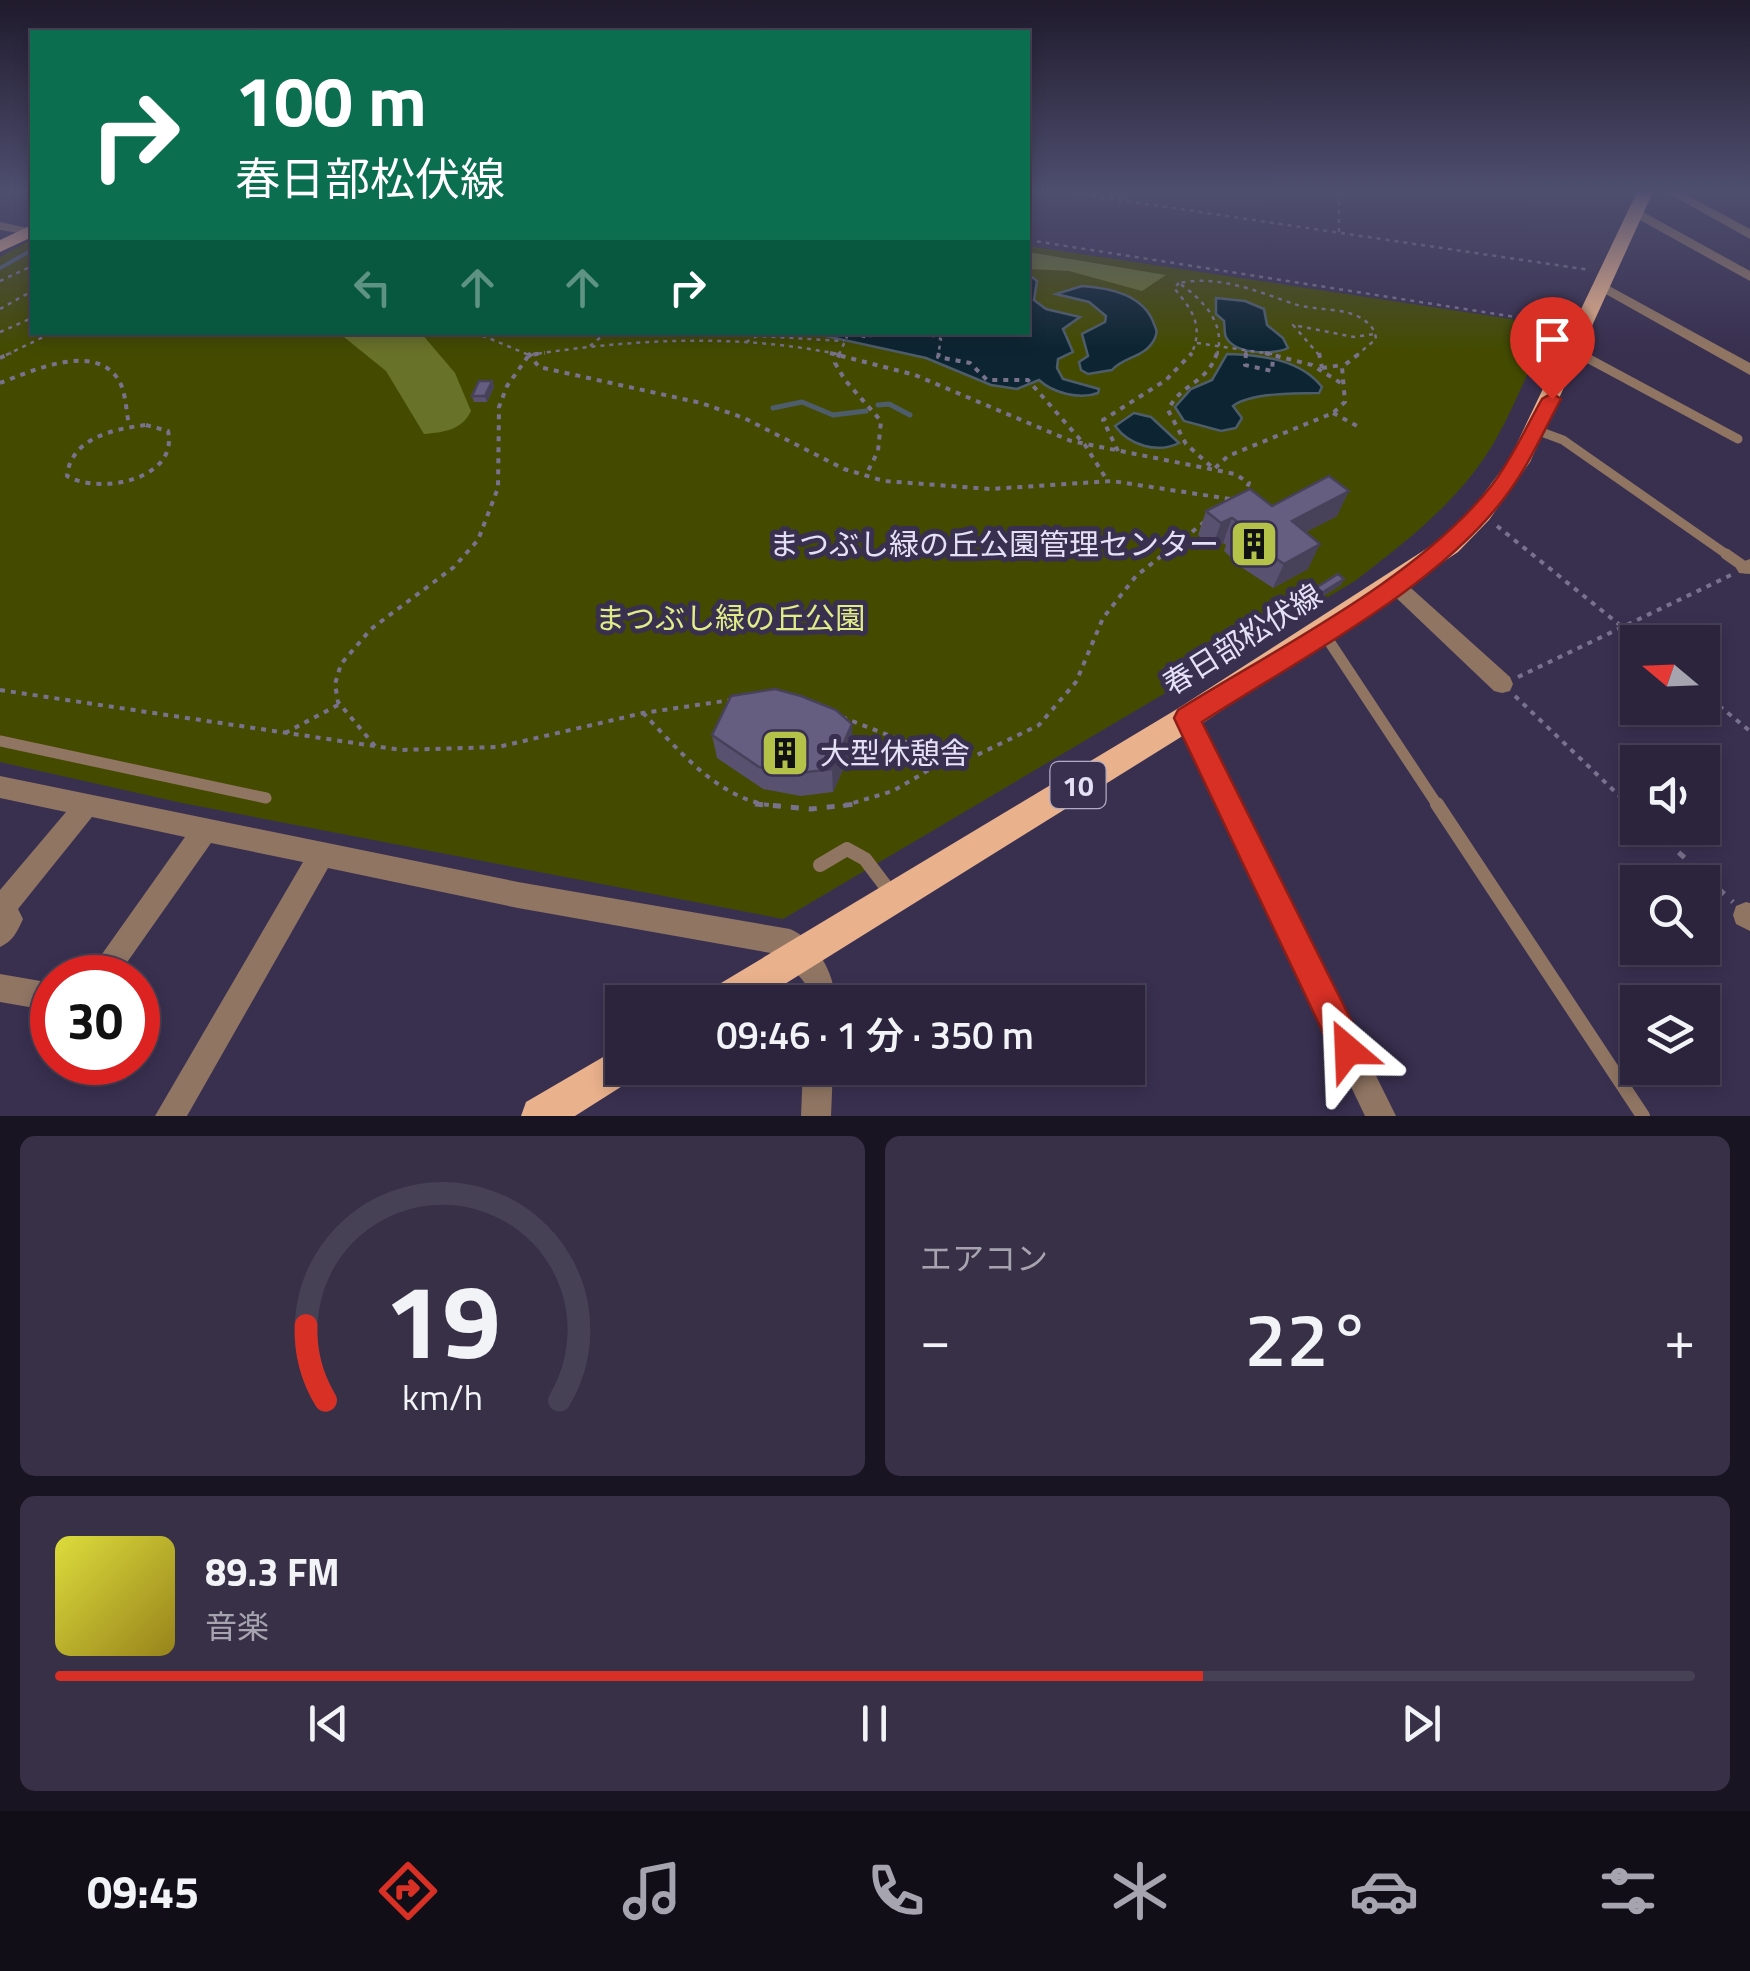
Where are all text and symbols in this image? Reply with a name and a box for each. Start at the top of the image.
text: 100 m [235,47,427,153]
icon: right [70,70,200,200]
text: 春日部松伏線 [235,144,505,212]
icon: left [345,260,400,315]
icon: ahead [450,260,505,315]
icon: ahead [555,260,610,315]
icon: right [660,260,715,315]
pin [1510,297,1595,400]
icon: arrive [1525,312,1580,367]
building icon: まつぶし緑の丘公園管理センター [1228,518,1280,570]
place label: まつぶし緑の丘公園管理センター [769,521,1219,567]
street label: 春日部松伏線 [1153,572,1331,706]
park label: まつぶし緑の丘公園 [595,595,865,641]
north arrow [1620,625,1720,725]
map controls [1620,625,1720,1085]
building icon: 大型休憩舎 [759,727,811,779]
place label: 大型休憩舎 [820,730,970,776]
button: sound [1620,745,1720,845]
road number: 10 [1050,762,1106,808]
button: search [1620,865,1720,965]
speed limit sign: 30 [30,955,160,1085]
button: layers [1620,985,1720,1085]
position arrow [1296,998,1400,1102]
text: 09:46 · 1 分 · 350 m [716,1006,1034,1064]
text: エアコン [920,1234,1048,1282]
text: 19 [384,1240,501,1398]
text: 22° [1244,1281,1371,1395]
text: − [920,1297,951,1380]
text: + [1664,1297,1695,1380]
text: km/h [402,1369,483,1424]
text: 89.3 FM [205,1543,340,1601]
text: 音楽 [205,1602,269,1650]
icon: previous [301,1696,356,1751]
icon: pause [847,1696,902,1751]
icon: next [1394,1696,1449,1751]
icon: directions [373,1856,443,1926]
icon: music [617,1856,687,1926]
icon: phone [861,1856,931,1926]
icon: climate [1105,1856,1175,1926]
icon: car [1349,1856,1419,1926]
icon: filters [1593,1856,1663,1926]
text: 09:45 [87,1857,199,1925]

